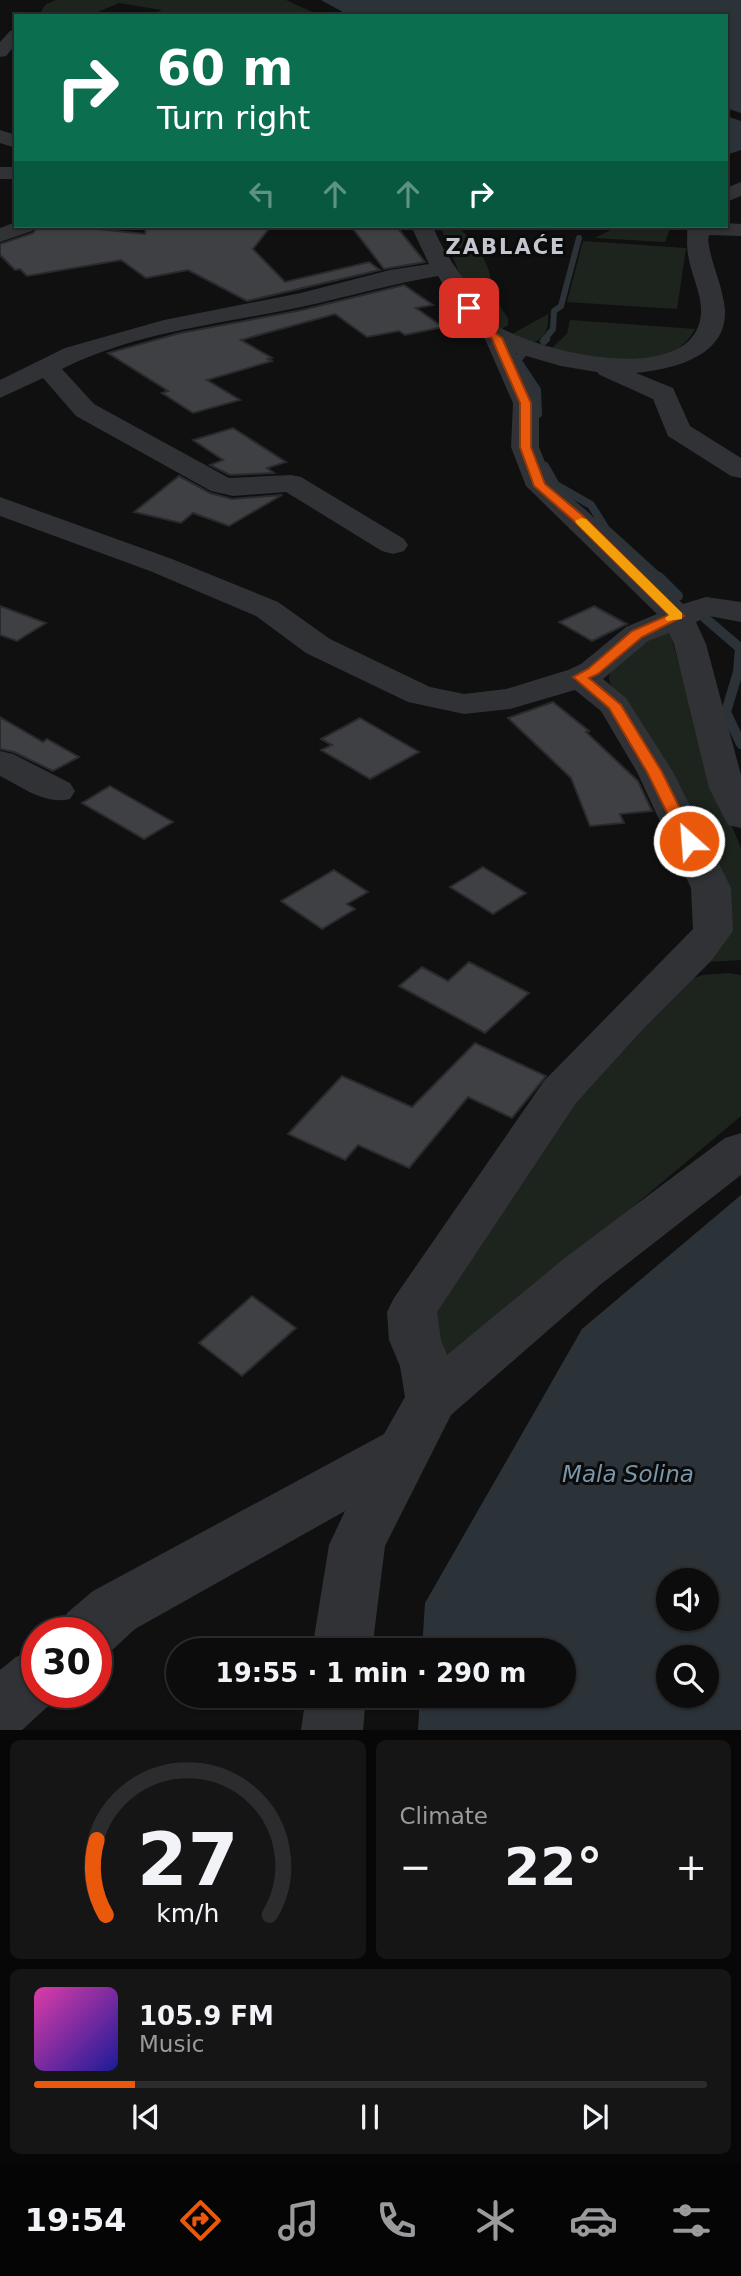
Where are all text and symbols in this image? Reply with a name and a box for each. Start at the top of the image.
text: 60 m [157,40,293,97]
icon: right [42,42,133,133]
text: Turn right [157,99,310,137]
icon: left [243,175,281,213]
icon: ahead [316,175,354,213]
icon: ahead [389,175,427,213]
icon: right [462,175,500,213]
district label: ZABLAĆE [446,234,566,259]
pin [439,278,499,338]
icon: arrive [450,289,488,327]
position arrow [652,804,726,878]
water label: Mala Solina [562,1461,694,1487]
map controls [656,1568,719,1708]
button: sound [656,1568,719,1631]
speed limit sign: 30 [21,1617,112,1708]
button: search [656,1645,719,1708]
text: 19:55 · 1 min · 290 m [216,1658,526,1688]
text: Climate [400,1803,488,1829]
text: 27 [137,1818,238,1903]
text: 22° [504,1837,602,1897]
text: − [400,1845,431,1889]
text: + [675,1845,707,1889]
text: km/h [156,1899,219,1928]
text: 105.9 FM [139,2001,274,2031]
text: Music [139,2031,204,2057]
icon: previous [127,2098,165,2136]
icon: pause [351,2098,389,2136]
icon: next [576,2098,614,2136]
icon: directions [176,2196,225,2245]
icon: music [274,2196,323,2245]
icon: phone [372,2196,421,2245]
icon: climate [471,2196,520,2245]
icon: car [569,2196,618,2245]
icon: filters [667,2196,716,2245]
text: 19:54 [25,2201,127,2239]

